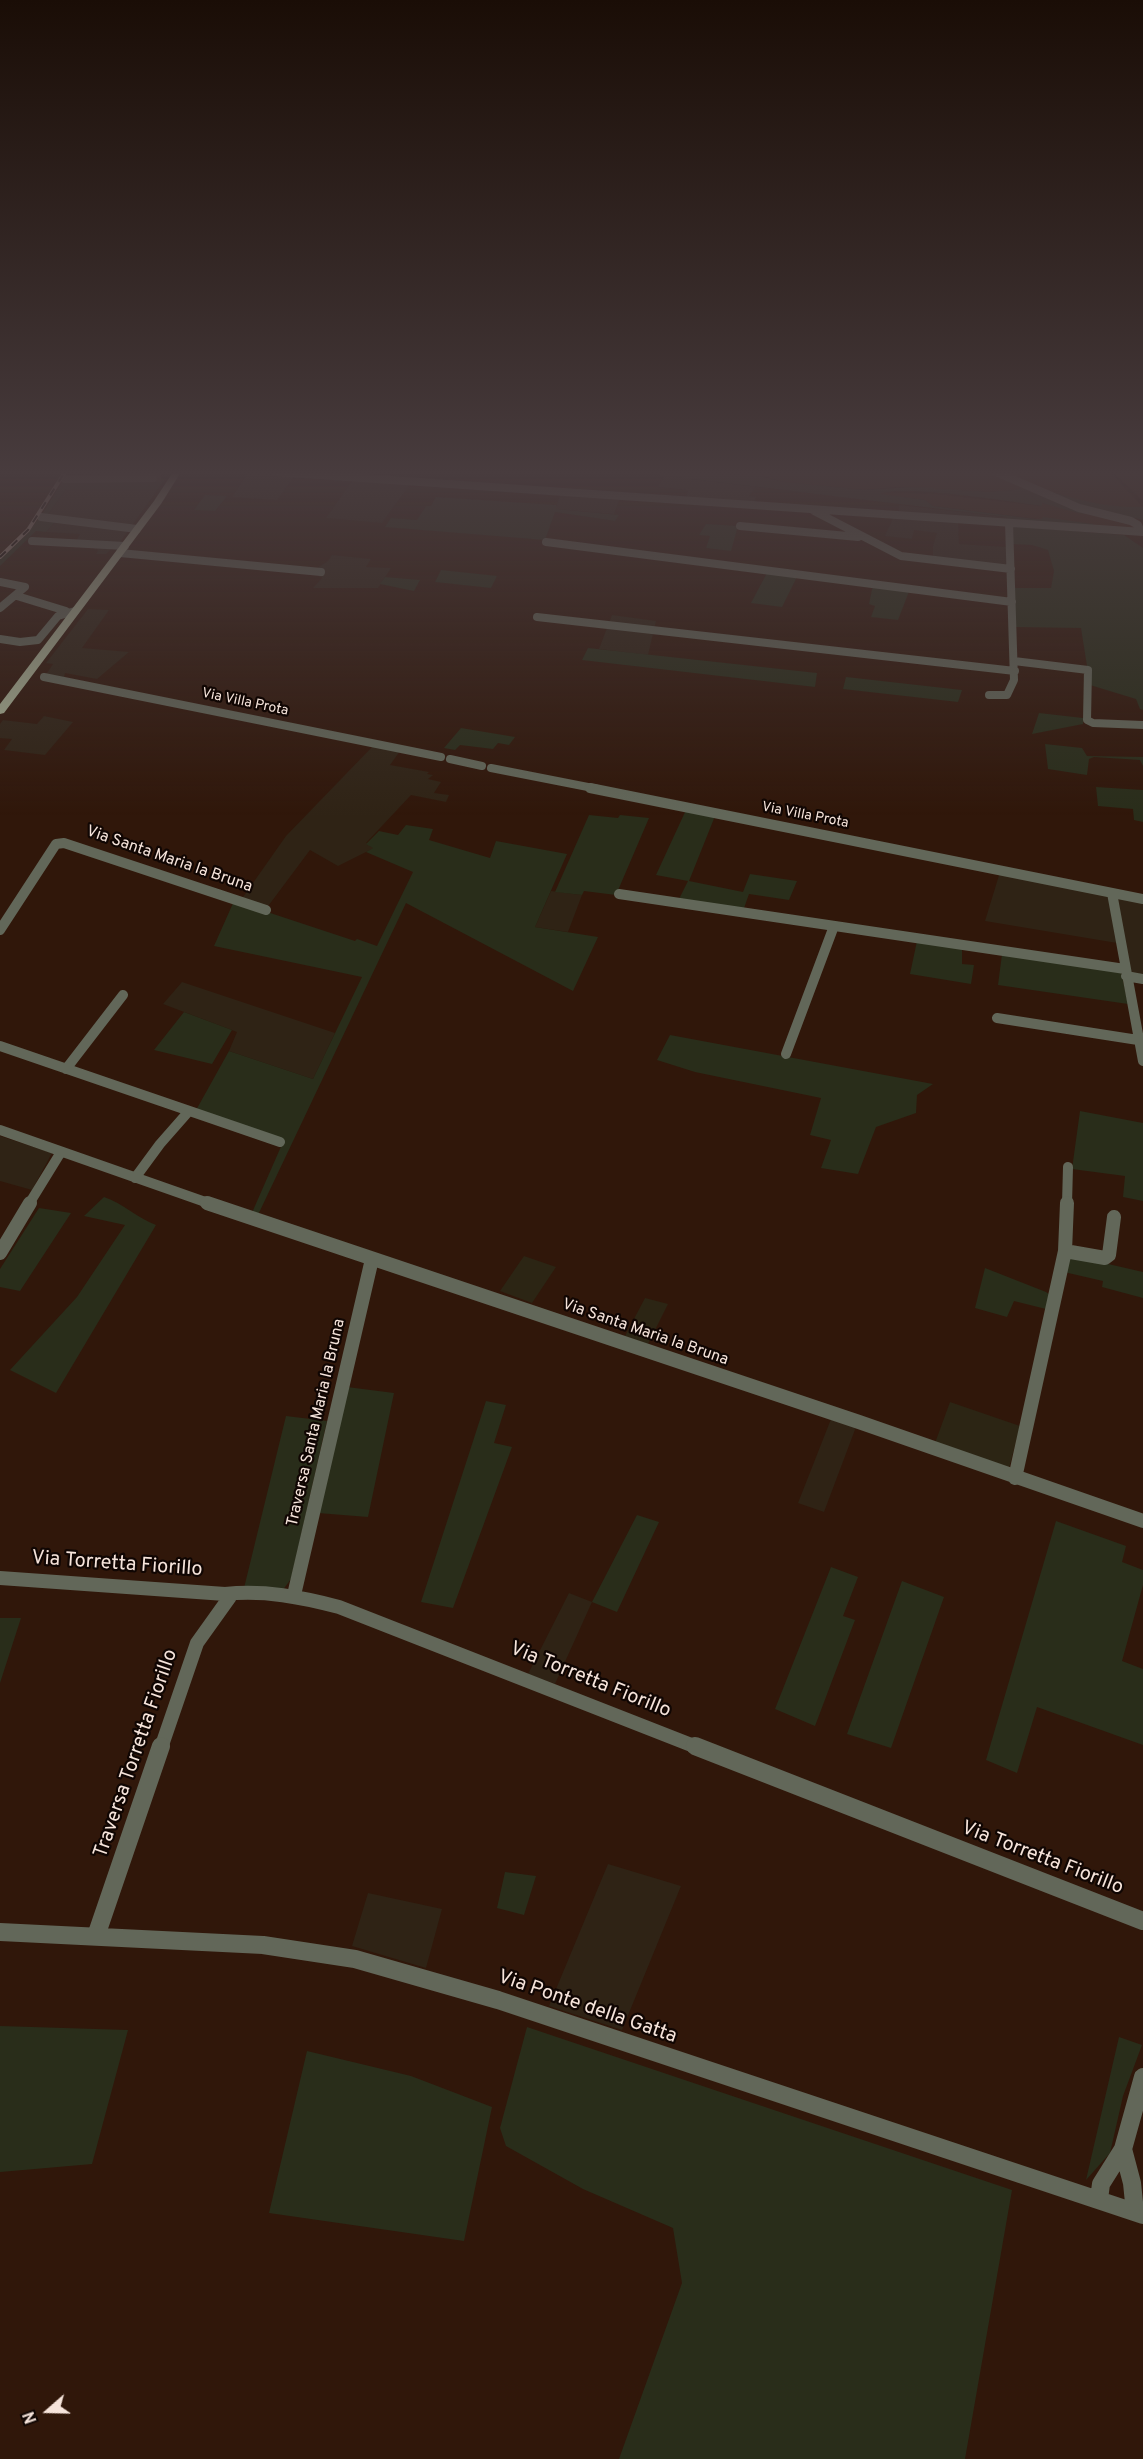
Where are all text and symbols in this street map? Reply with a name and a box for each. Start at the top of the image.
street label: Via Villa Prota [200,686,290,720]
street label: Via Villa Prota [760,799,850,833]
street label: Via Santa Maria la Bruna [83,822,255,898]
street label: Via Santa Maria la Bruna [559,1295,731,1371]
street label: Traversa Santa Maria la Bruna [284,1317,350,1529]
street label: Via Torretta Fiorillo [31,1547,203,1583]
street label: Via Torretta Fiorillo [506,1638,674,1724]
street label: Traversa Torretta Fiorillo [90,1647,184,1861]
street label: Via Torretta Fiorillo [958,1817,1126,1901]
street label: Via Ponte della Gatta [494,1966,680,2050]
north arrow [18,2381,78,2441]
text: N [20,2408,42,2426]

